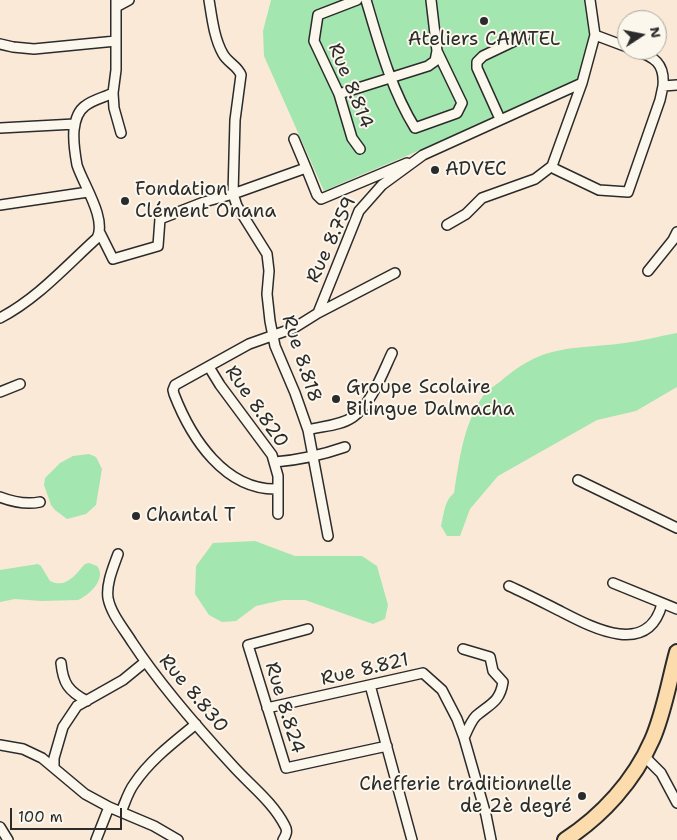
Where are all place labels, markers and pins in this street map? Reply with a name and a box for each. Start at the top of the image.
marker: Ateliers CAMTEL [478,15,490,27]
place label: Ateliers CAMTEL [408,29,560,51]
place label: ADVEC [445,159,507,181]
marker: ADVEC [429,164,441,176]
place label: Fondation Clément Onana [135,179,276,223]
marker: Fondation Clément Onana [119,195,131,207]
place label: Groupe Scolaire Bilingue Dalmacha [346,377,515,421]
marker: Groupe Scolaire Bilingue Dalmacha [330,393,342,405]
place label: Chantal T [146,505,236,527]
marker: Chantal T [130,510,142,522]
place label: Chefferie traditionnelle de 2è degré [359,774,572,818]
marker: Chefferie traditionnelle de 2è degré [576,790,588,802]

